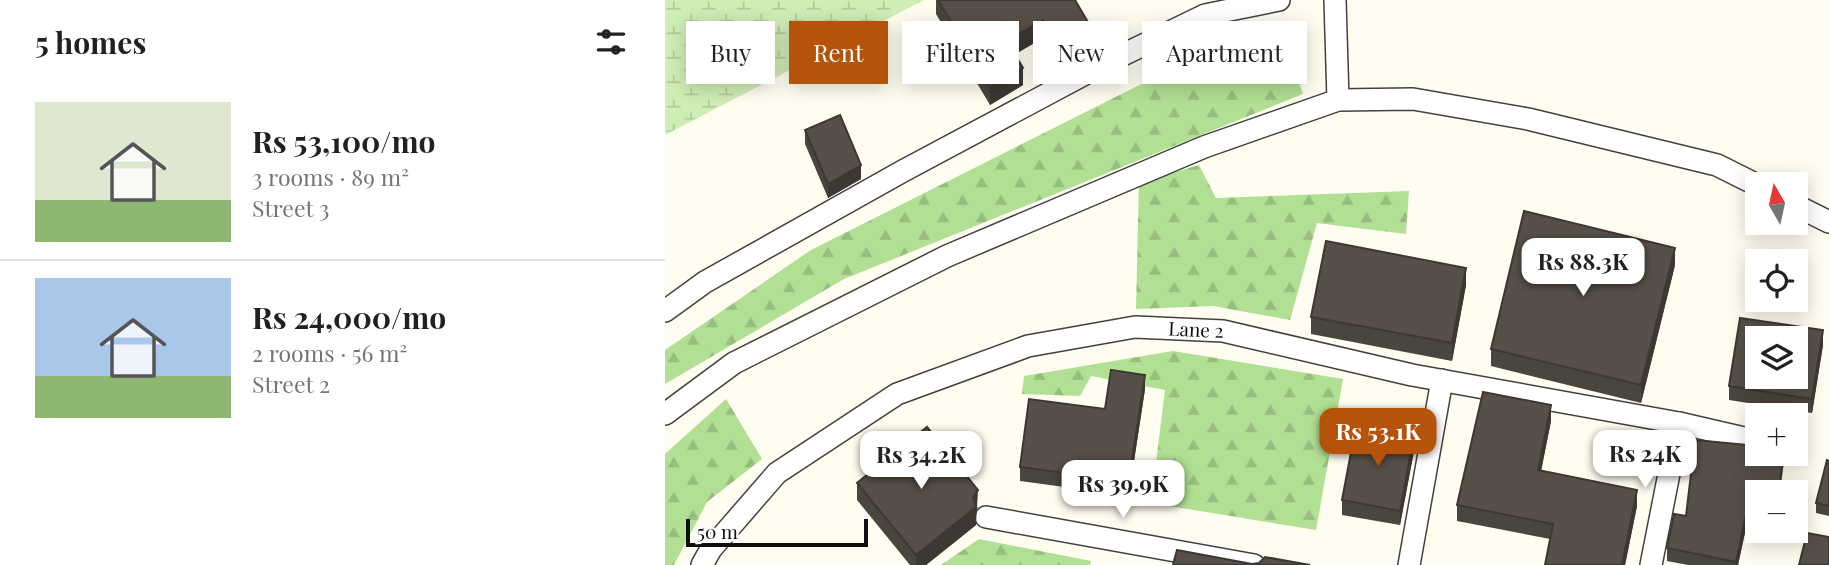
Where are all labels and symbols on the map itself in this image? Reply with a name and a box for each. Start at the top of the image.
north arrow [1745,172,1808,234]
pin: Rs 88.3K [1511,238,1655,298]
street label: Lane 2 [1168,315,1224,343]
pin: Rs 53.1K [1306,408,1450,468]
pin: Rs 24K [1588,430,1702,490]
pin: Rs 34.2K [849,432,993,491]
pin: Rs 39.9K [1051,461,1195,520]
scale bar [686,516,868,548]

